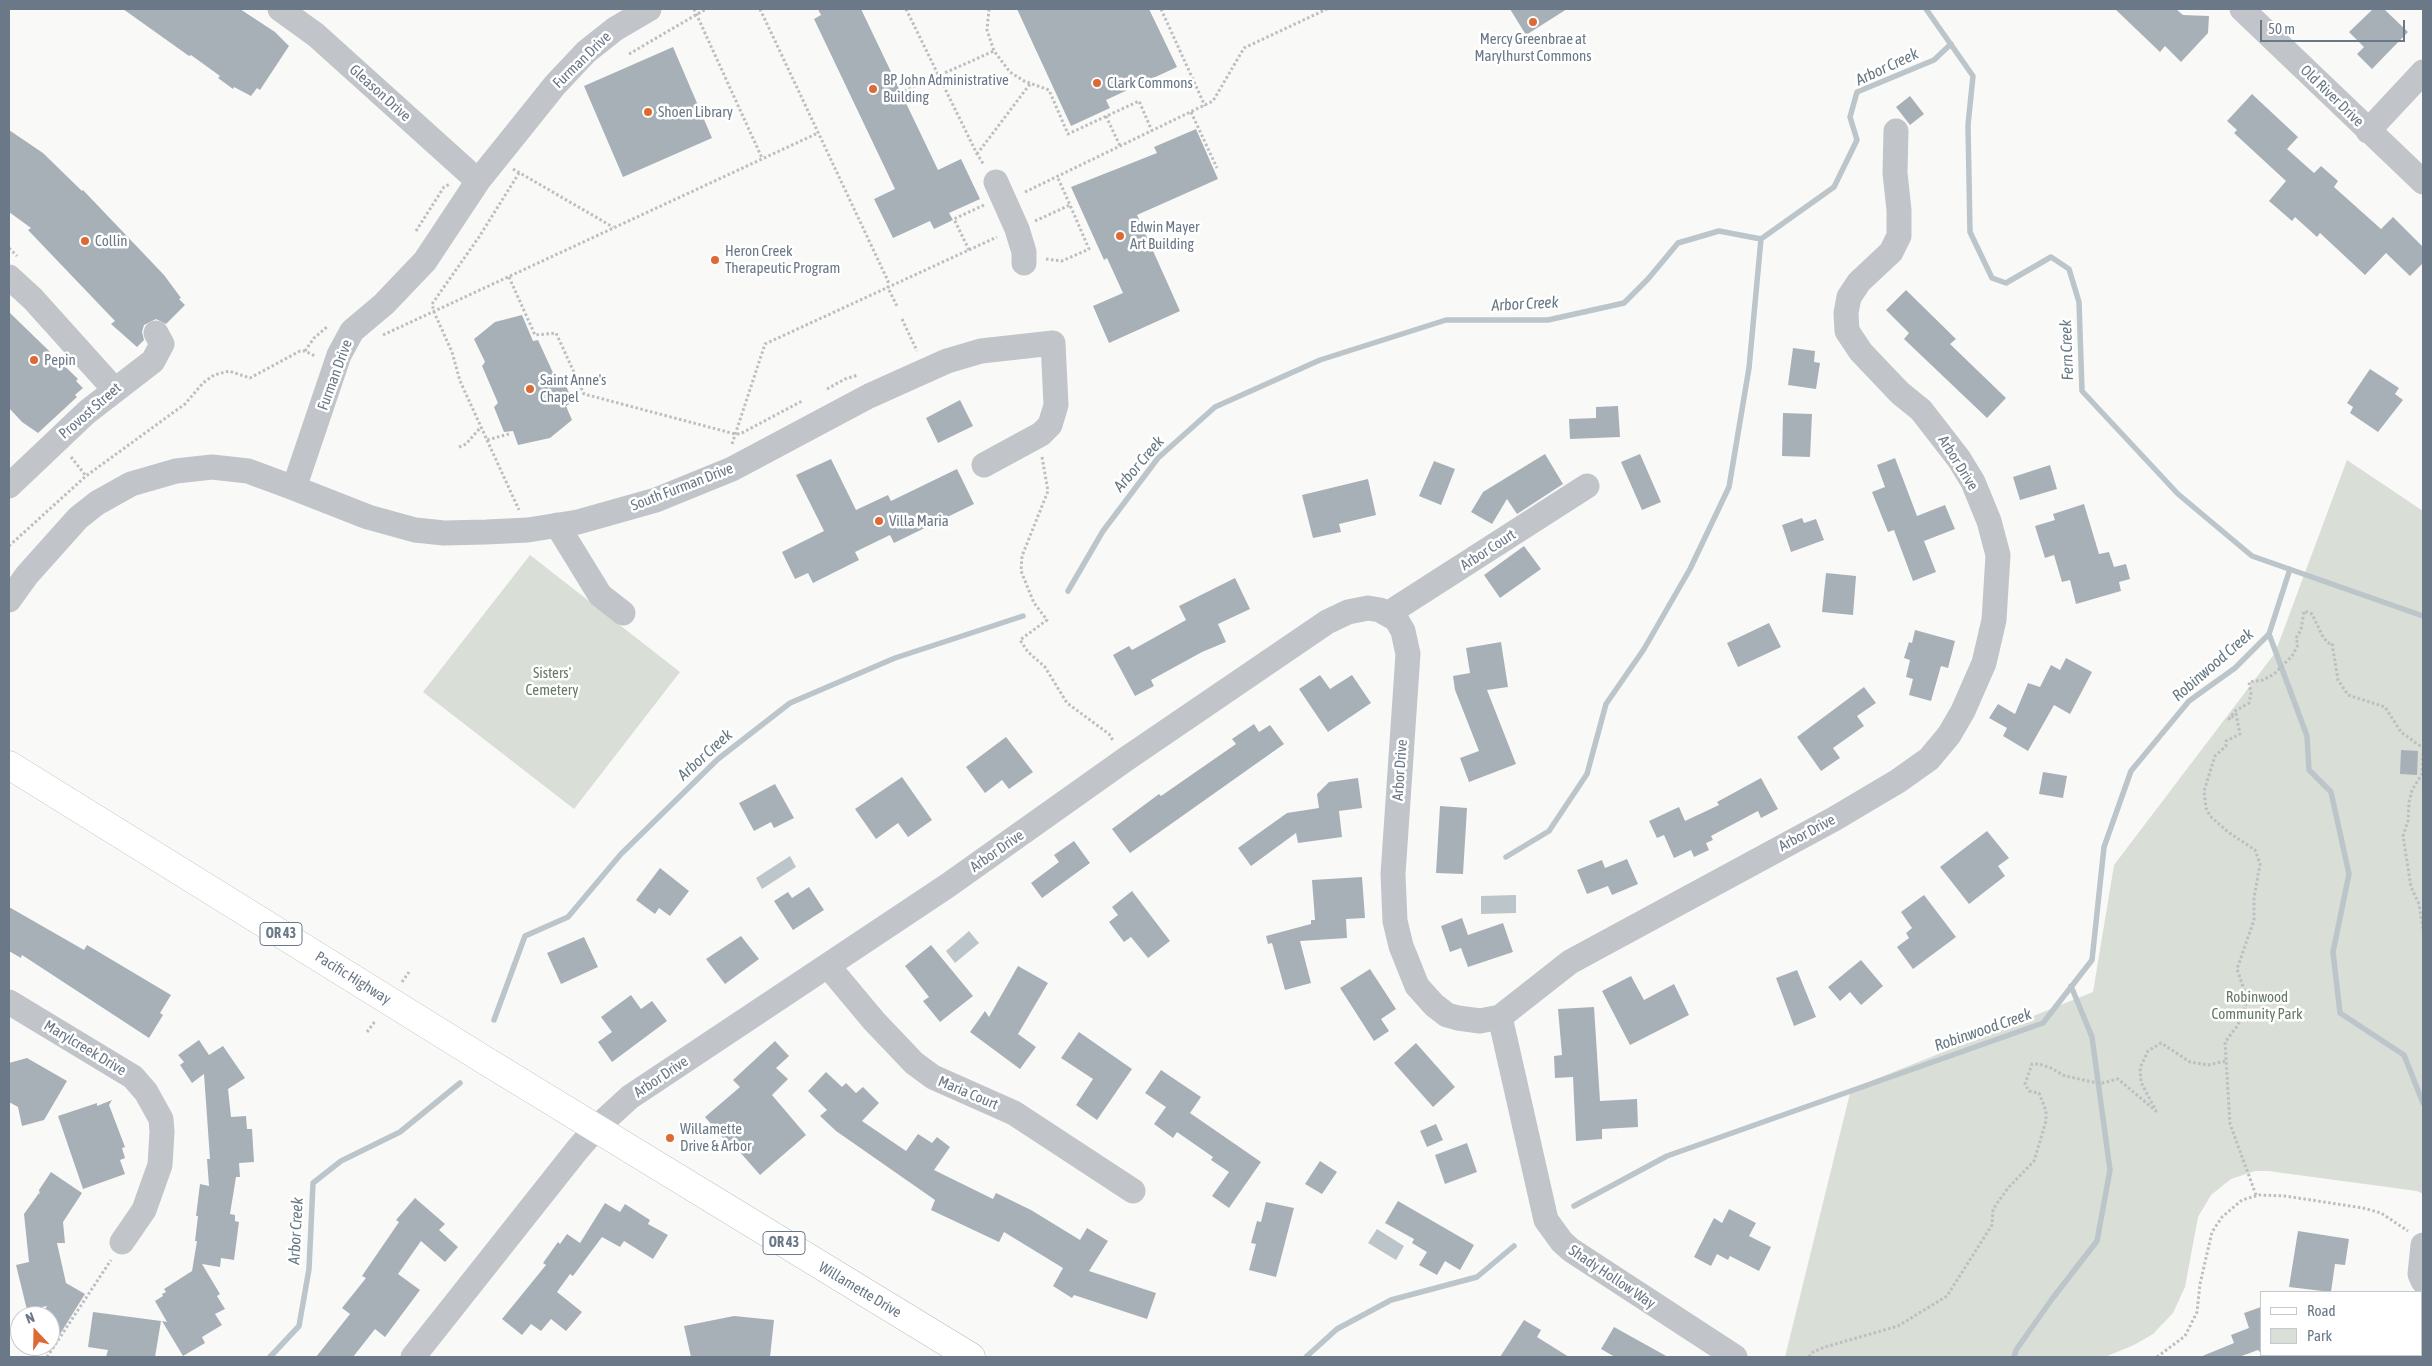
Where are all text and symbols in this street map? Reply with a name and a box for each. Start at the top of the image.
scale bar [2262,10,2407,42]
marker: Mercy Greenbrae at Marylhurst Commons [1527,16,1539,28]
text: 50 m [2268,20,2295,37]
street label: Furman Drive [549,28,615,92]
place label: Mercy Greenbrae at Marylhurst Commons [1474,30,1592,65]
water label: Arbor Creek [1852,44,1922,90]
street label: Gleason Drive [346,61,414,125]
street label: Old River Drive [2297,61,2367,131]
place label: BP John Administrative Building [883,71,1009,106]
place label: Clark Commons [1107,74,1193,92]
marker: Clark Commons [1091,77,1103,89]
marker: BP John Administrative Building [867,83,879,95]
place label: Shoen Library [658,103,733,121]
marker: Shoen Library [642,106,654,118]
place label: Edwin Mayer Art Building [1130,218,1200,253]
marker: Edwin Mayer Art Building [1114,230,1126,242]
place label: Collin [95,232,127,250]
marker: Collin [79,235,91,247]
place label: Heron Creek Therapeutic Program [725,242,840,277]
marker: Heron Creek Therapeutic Program [709,254,721,266]
water label: Arbor Creek [1491,293,1559,315]
water label: Fern Creek [2056,319,2078,381]
street label: Furman Drive [314,337,356,413]
place label: Pepin [44,351,76,369]
marker: Pepin [28,354,40,366]
place label: Saint Anne's Chapel [540,371,606,406]
street label: Provost Street [55,379,125,443]
marker: Saint Anne's Chapel [524,383,536,395]
water label: Arbor Creek [1110,432,1168,496]
street label: Arbor Drive [1934,432,1982,494]
street label: South Furman Drive [628,459,736,515]
place label: Villa Maria [889,512,949,530]
marker: Villa Maria [873,515,885,527]
street label: Arbor Court [1457,526,1519,574]
water label: Robinwood Creek [2168,624,2258,706]
park label: Sisters' Cemetery [526,664,578,699]
water label: Arbor Creek [674,725,736,785]
street label: Arbor Drive [1389,739,1411,801]
street label: Arbor Drive [1776,811,1838,855]
street label: Arbor Drive [967,826,1027,876]
road number: OR 43 [260,922,302,946]
street label: Pacific Highway [312,948,394,1008]
park label: Robinwood Community Park [2212,988,2302,1023]
water label: Robinwood Creek [1932,1004,2034,1056]
street label: Marylcreek Drive [41,1016,129,1080]
street label: Arbor Drive [630,1052,692,1102]
street label: Maria Court [935,1072,1001,1114]
place label: Willamette Drive & Arbor [680,1120,751,1155]
marker: Willamette Drive & Arbor [664,1132,676,1144]
water label: Arbor Creek [285,1197,307,1265]
road number: OR 43 [763,1232,805,1254]
street label: Shady Hollow Way [1565,1241,1659,1313]
street label: Willamette Drive [815,1258,905,1322]
legend [2260,1291,2422,1356]
text: Road [2307,1302,2336,1319]
north arrow [10,1306,60,1356]
text: N [23,1309,37,1327]
text: Park [2307,1327,2332,1344]

